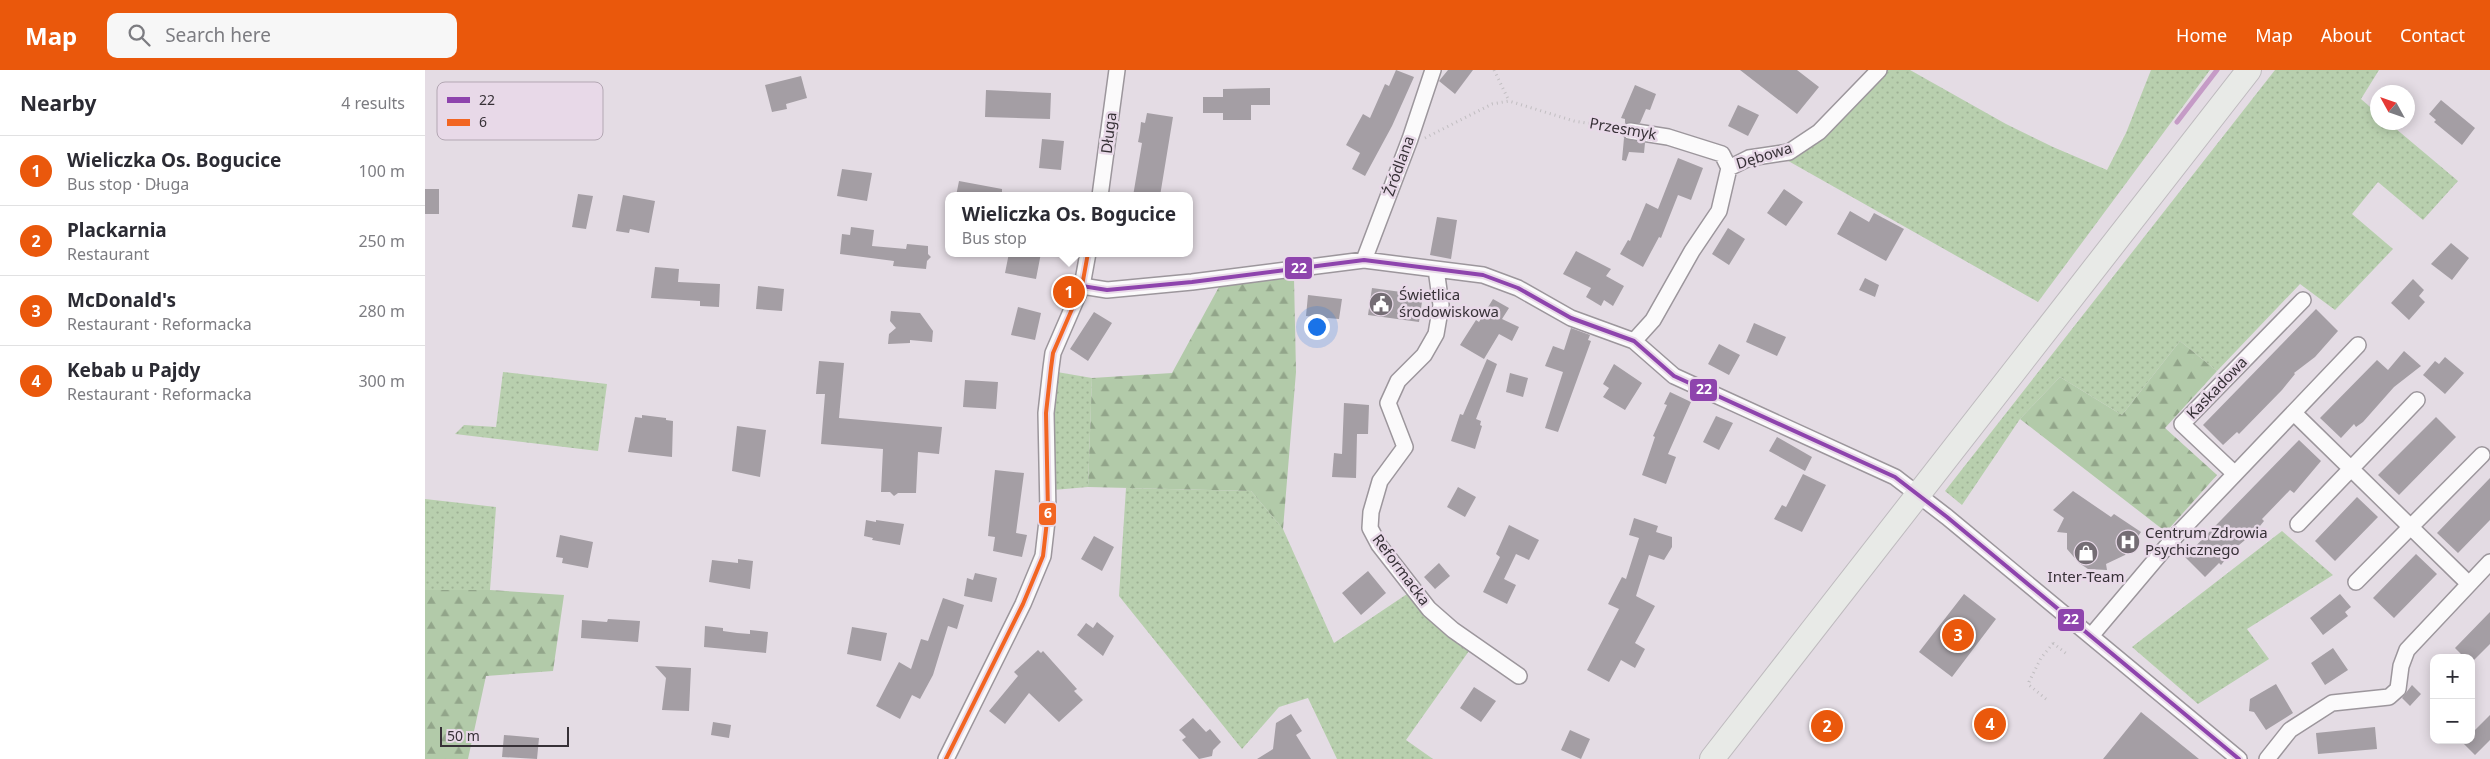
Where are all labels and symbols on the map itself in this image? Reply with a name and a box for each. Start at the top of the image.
legend [437,82,603,140]
north arrow [2370,85,2415,130]
text: 22 [479,90,495,109]
street label: Długa [1096,111,1120,155]
text: 6 [479,112,487,131]
street label: Przesmyk [1588,112,1658,144]
street label: Źródlana [1378,133,1418,199]
street label: Dębowa [1733,137,1794,173]
line badge: 22 [1284,256,1313,280]
text: 22 [1291,258,1307,277]
pin: 1 [1053,273,1085,311]
place label: Świetlica środowiskowa [1399,284,1499,321]
public building icon: Świetlica środowiskowa [1368,291,1394,317]
your location [1304,314,1330,340]
street label: Kaskadowa [2181,352,2251,423]
line badge: 22 [1689,378,1718,402]
text: 22 [1696,379,1712,398]
line badge: 6 [1038,502,1057,526]
text: 6 [1044,503,1052,522]
place label: Centrum Zdrowia Psychicznego [2145,522,2268,559]
hospital icon: Centrum Zdrowia Psychicznego [2115,529,2141,555]
street label: Reformacka [1368,530,1435,609]
shop icon: Inter-Team [2073,540,2099,566]
place label: Inter-Team [2048,566,2124,586]
line badge: 22 [2057,608,2085,632]
text: 22 [2063,609,2079,628]
pin: 3 [1942,616,1974,654]
pin: 4 [1974,705,2006,743]
pin: 2 [1811,707,1843,745]
scale bar [440,724,569,747]

